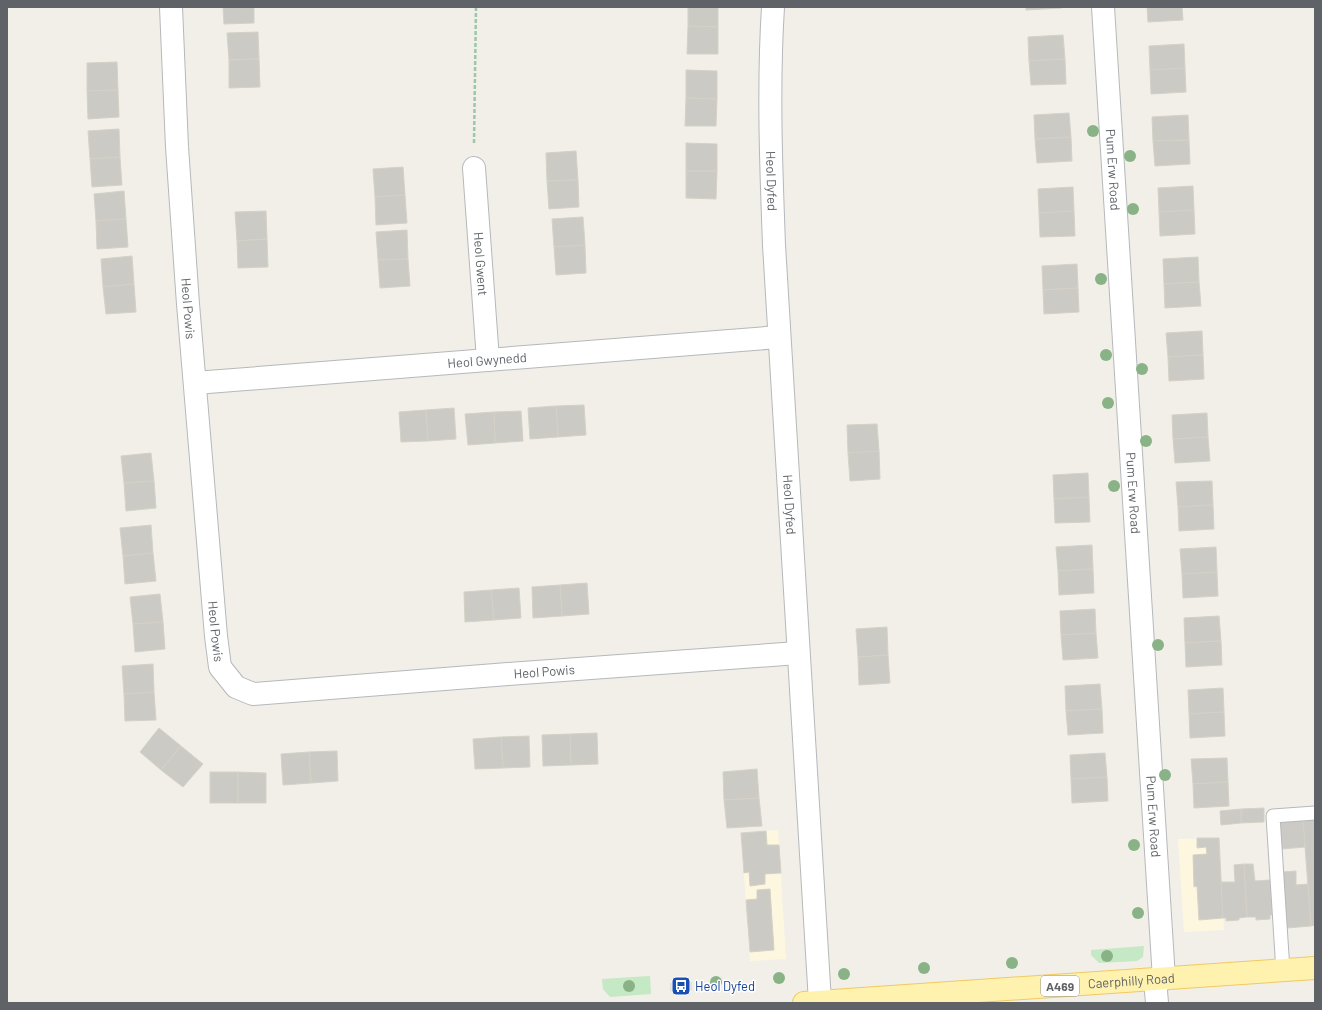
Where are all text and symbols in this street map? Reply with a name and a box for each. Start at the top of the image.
street label: Pum Erw Road [1103,128,1124,211]
street label: Heol Dyfed [763,151,781,211]
street label: Heol Gwent [471,231,491,296]
street label: Heol Powis [178,277,199,340]
street label: Heol Gwynedd [447,349,527,371]
street label: Pum Erw Road [1123,452,1144,534]
street label: Heol Dyfed [780,474,800,535]
street label: Heol Powis [205,600,227,663]
street label: Heol Powis [513,661,575,682]
street label: Pum Erw Road [1143,775,1164,858]
street label: Caerphilly Road [1087,970,1175,992]
bus stop icon: Heol Dyfed [670,975,692,997]
road number: A469 [1041,976,1079,996]
place label: Heol Dyfed [695,978,755,994]

